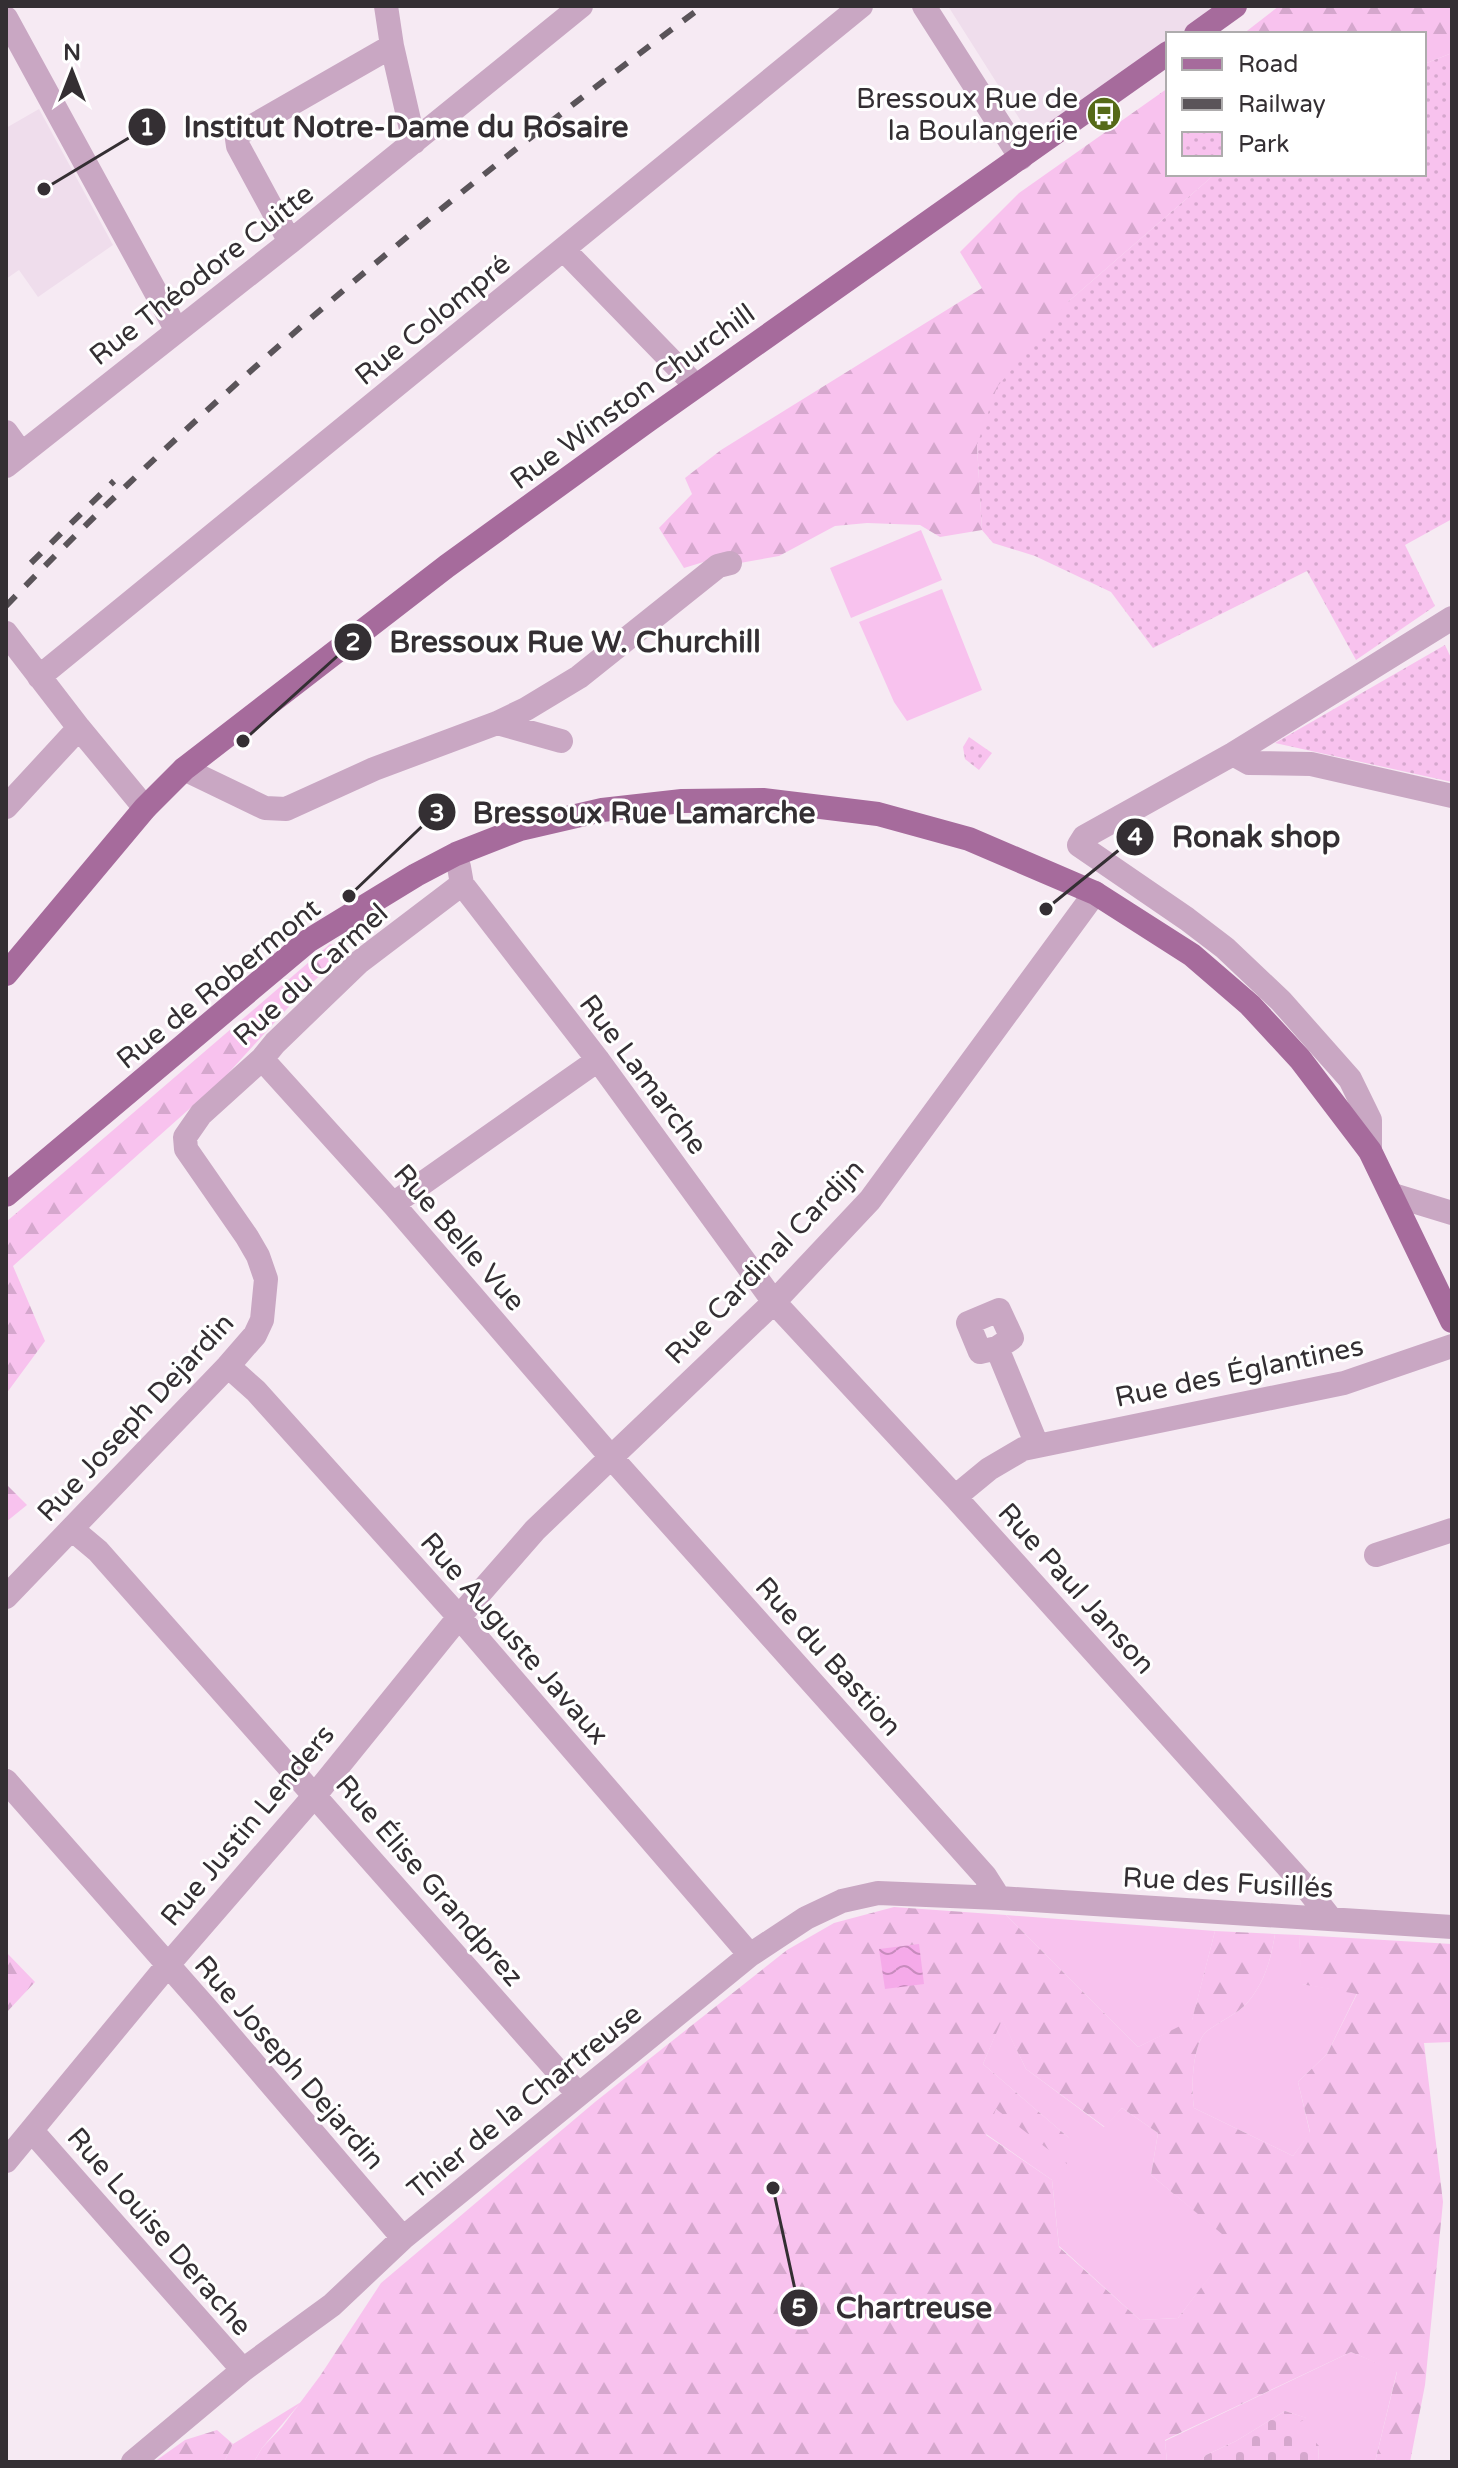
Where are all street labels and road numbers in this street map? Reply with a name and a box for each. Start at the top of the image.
street label: Rue Théodore Cuitte [83,177,321,373]
street label: Rue Colompré [348,247,517,393]
street label: Rue Winston Churchill [504,297,762,497]
street label: Rue de Robermont [110,891,328,1076]
street label: Rue du Carmel [226,896,395,1053]
street label: Rue Lamarche [572,988,714,1161]
street label: Rue Cardinal Cardijn [658,1152,871,1371]
street label: Rue Belle Vue [386,1157,532,1318]
street label: Rue Joseph Dejardin [30,1306,241,1529]
street label: Rue des Églantines [1112,1329,1366,1415]
street label: Rue Paul Janson [991,1496,1162,1681]
street label: Rue Auguste Javaux [413,1526,616,1752]
street label: Rue du Bastion [748,1570,909,1743]
street label: Rue Justin Lenders [154,1718,342,1933]
street label: Rue Élise Grandprez [328,1768,530,1993]
street label: Rue des Fusillés [1122,1860,1334,1905]
street label: Rue Joseph Dejardin [187,1949,392,2177]
street label: Thier de la Chartreuse [401,1997,649,2207]
street label: Rue Louise Derache [60,2121,259,2343]

